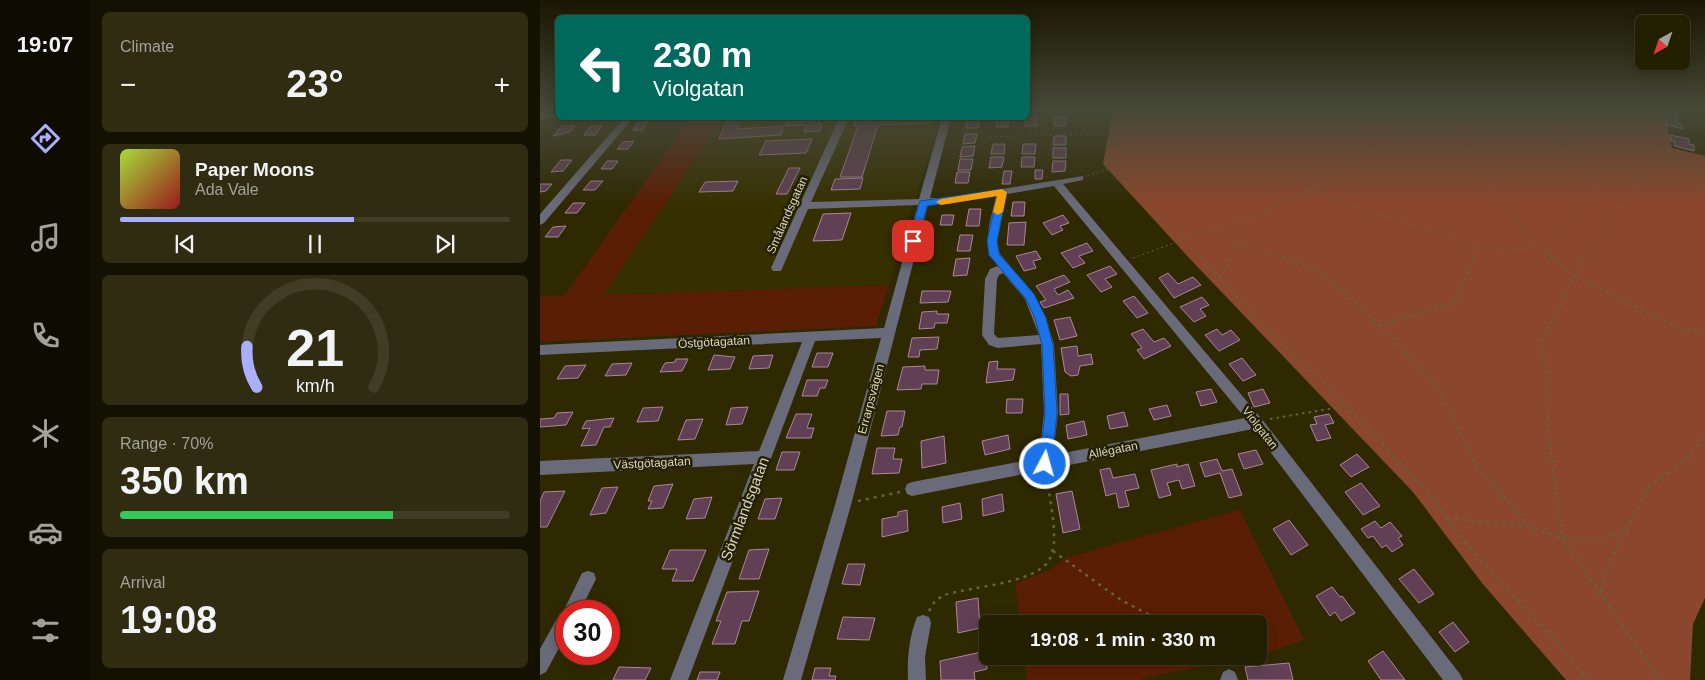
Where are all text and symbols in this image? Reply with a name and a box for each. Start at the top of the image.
north arrow [1635,15,1690,70]
map controls [1635,15,1690,70]
text: 19:07 [17,32,73,57]
icon: left [570,35,635,100]
text: 230 m [653,35,752,74]
text: Climate [120,38,174,55]
text: 23° [286,63,344,105]
text: − [120,69,136,100]
text: + [494,69,510,100]
text: Violgatan [653,76,744,101]
icon: directions [28,121,63,156]
text: Paper Moons [195,159,314,180]
street label: Smålandsgatan [764,174,810,256]
text: Ada Vale [195,181,259,198]
icon: music [28,220,63,255]
pin [892,220,934,262]
icon: arrive [899,227,927,255]
icon: previous [171,230,199,258]
icon: pause [301,230,329,258]
icon: next [431,230,459,258]
icon: phone [28,318,63,353]
text: 21 [286,319,344,377]
street label: Östgötagatan [678,333,750,351]
street label: Errarpsvägen [855,362,887,436]
text: km/h [296,376,334,396]
street label: Violgatan [1239,404,1281,452]
icon: climate [28,416,63,451]
text: Range · 70% [120,435,213,452]
position arrow [1018,437,1070,489]
street label: Allégatan [1087,438,1139,462]
street label: Västgötagatan [613,454,691,472]
street label: Sörmlandsgatan [717,455,772,563]
text: 350 km [120,460,249,502]
icon: car [28,515,63,550]
text: Arrival [120,574,165,591]
text: 19:08 [120,599,217,641]
speed limit sign: 30 [555,600,620,665]
icon: filters [28,613,63,648]
text: 19:08 · 1 min · 330 m [1030,629,1216,650]

